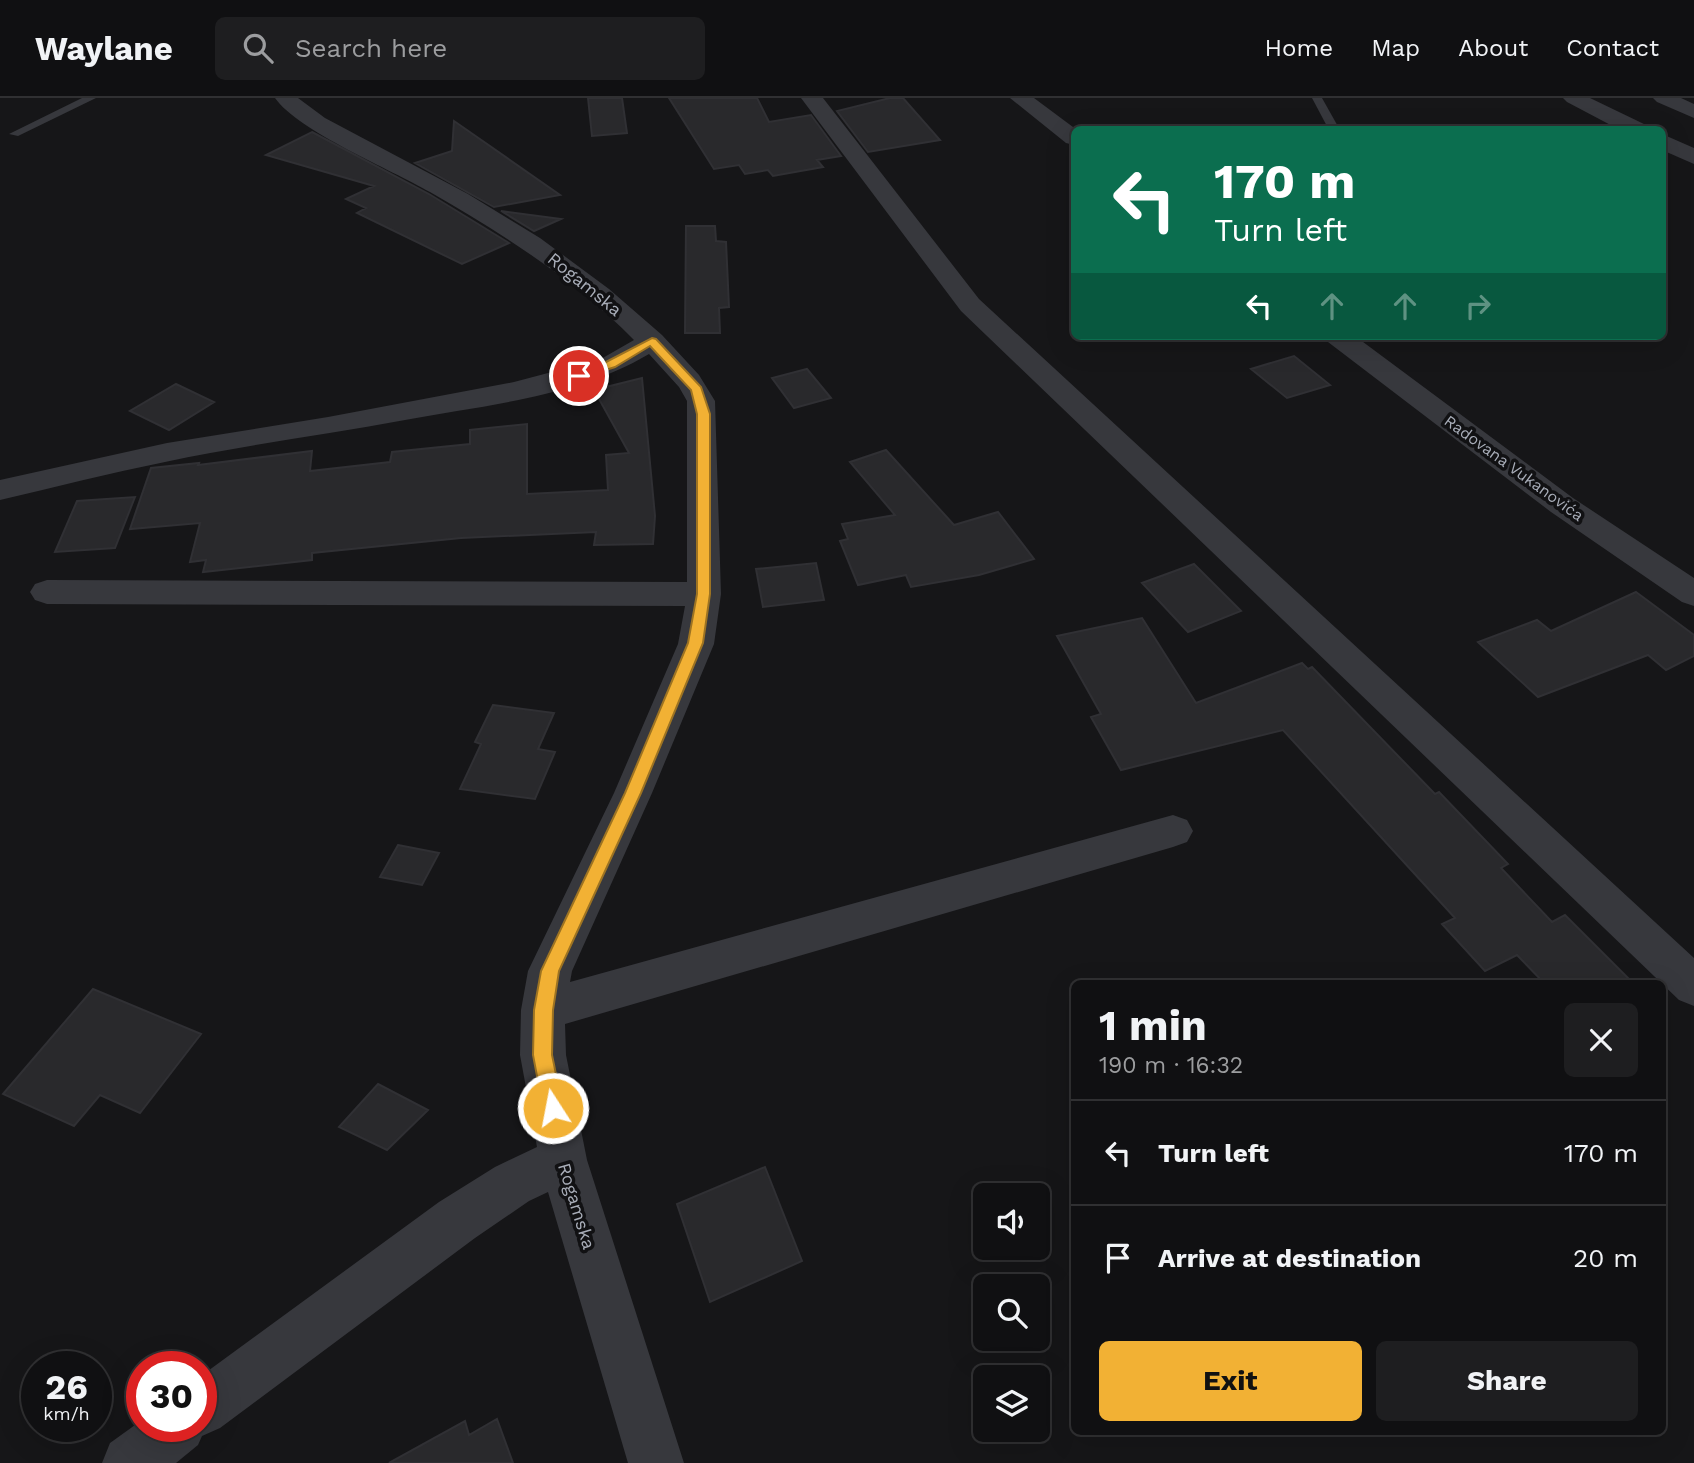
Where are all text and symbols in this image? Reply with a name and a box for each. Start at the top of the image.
search box [215,17,705,80]
text: Waylane [35,29,173,68]
icon: search [239,29,277,67]
text: Search here [295,33,447,63]
text: Home [1265,34,1333,62]
text: Map [1371,34,1420,62]
text: About [1458,34,1528,62]
text: Contact [1566,34,1659,62]
text: 170 m [1214,152,1355,210]
icon: left [1099,154,1190,245]
text: Turn left [1214,211,1347,249]
street label: Rogamska [544,248,626,320]
icon: left [1240,287,1278,325]
icon: ahead [1313,287,1351,325]
icon: ahead [1386,287,1424,325]
icon: right [1459,287,1497,325]
pin [549,346,609,406]
icon: arrive [560,357,598,395]
street label: Radovana Vukanovića [1441,411,1587,525]
text: 1 min [1099,1001,1207,1050]
button: close [1564,1003,1638,1077]
text: 190 m · 16:32 [1099,1052,1243,1079]
position arrow [516,1071,590,1145]
icon: left [1099,1134,1137,1172]
text: Turn left [1158,1138,1269,1168]
text: 170 m [1564,1138,1638,1168]
street label: Rogamska [554,1160,600,1252]
map controls [973,1183,1050,1442]
button: sound [973,1183,1050,1260]
icon: arrive [1099,1239,1137,1277]
text: Arrive at destination [1158,1243,1421,1273]
text: 20 m [1573,1243,1638,1273]
button: search [973,1274,1050,1351]
button: Exit [1099,1341,1362,1421]
button: Share [1376,1341,1638,1421]
speed limit sign: 30 [126,1351,217,1442]
button: layers [973,1365,1050,1442]
text: 26 [45,1366,88,1408]
text: km/h [43,1403,90,1424]

